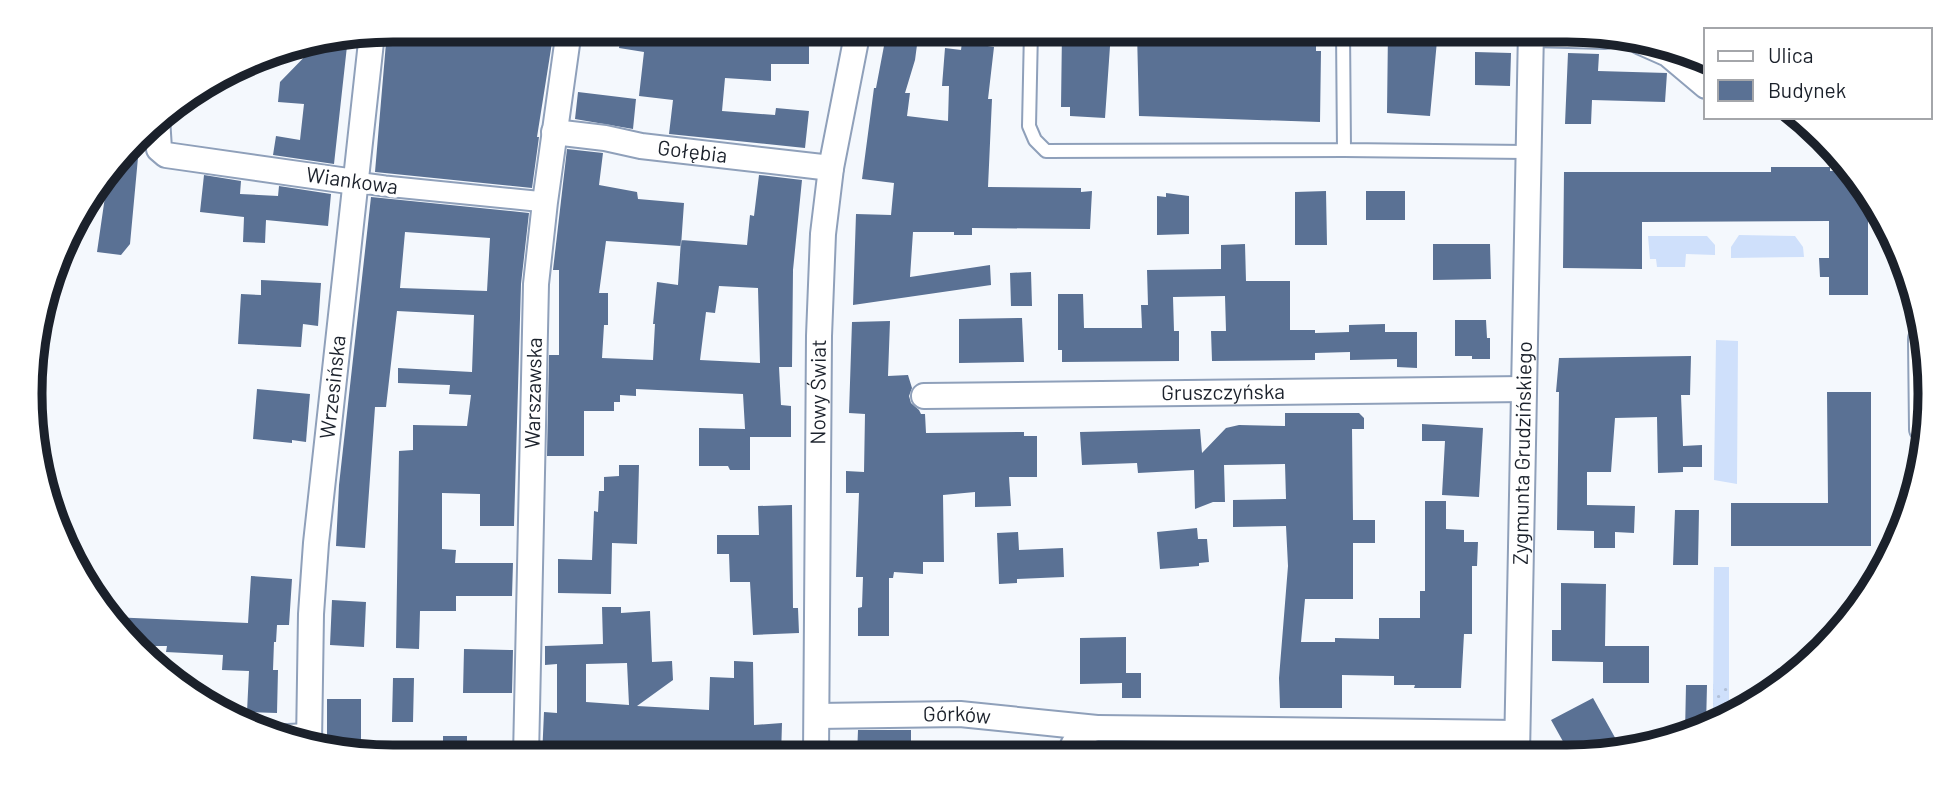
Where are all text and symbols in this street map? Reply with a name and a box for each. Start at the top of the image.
legend [1704,28,1932,119]
text: Ulica [1768,42,1813,67]
text: Budynek [1768,77,1846,102]
street label: Gołębia [656,134,729,167]
street label: Wiankowa [305,161,400,198]
street label: Wrzesińska [314,334,350,440]
street label: Warszawska [519,337,546,449]
street label: Nowy Świat [804,339,830,445]
street label: Zygmunta Grudzińskiego [1507,341,1536,565]
street label: Gruszczyńska [1161,378,1285,404]
street label: Górków [923,700,992,728]

